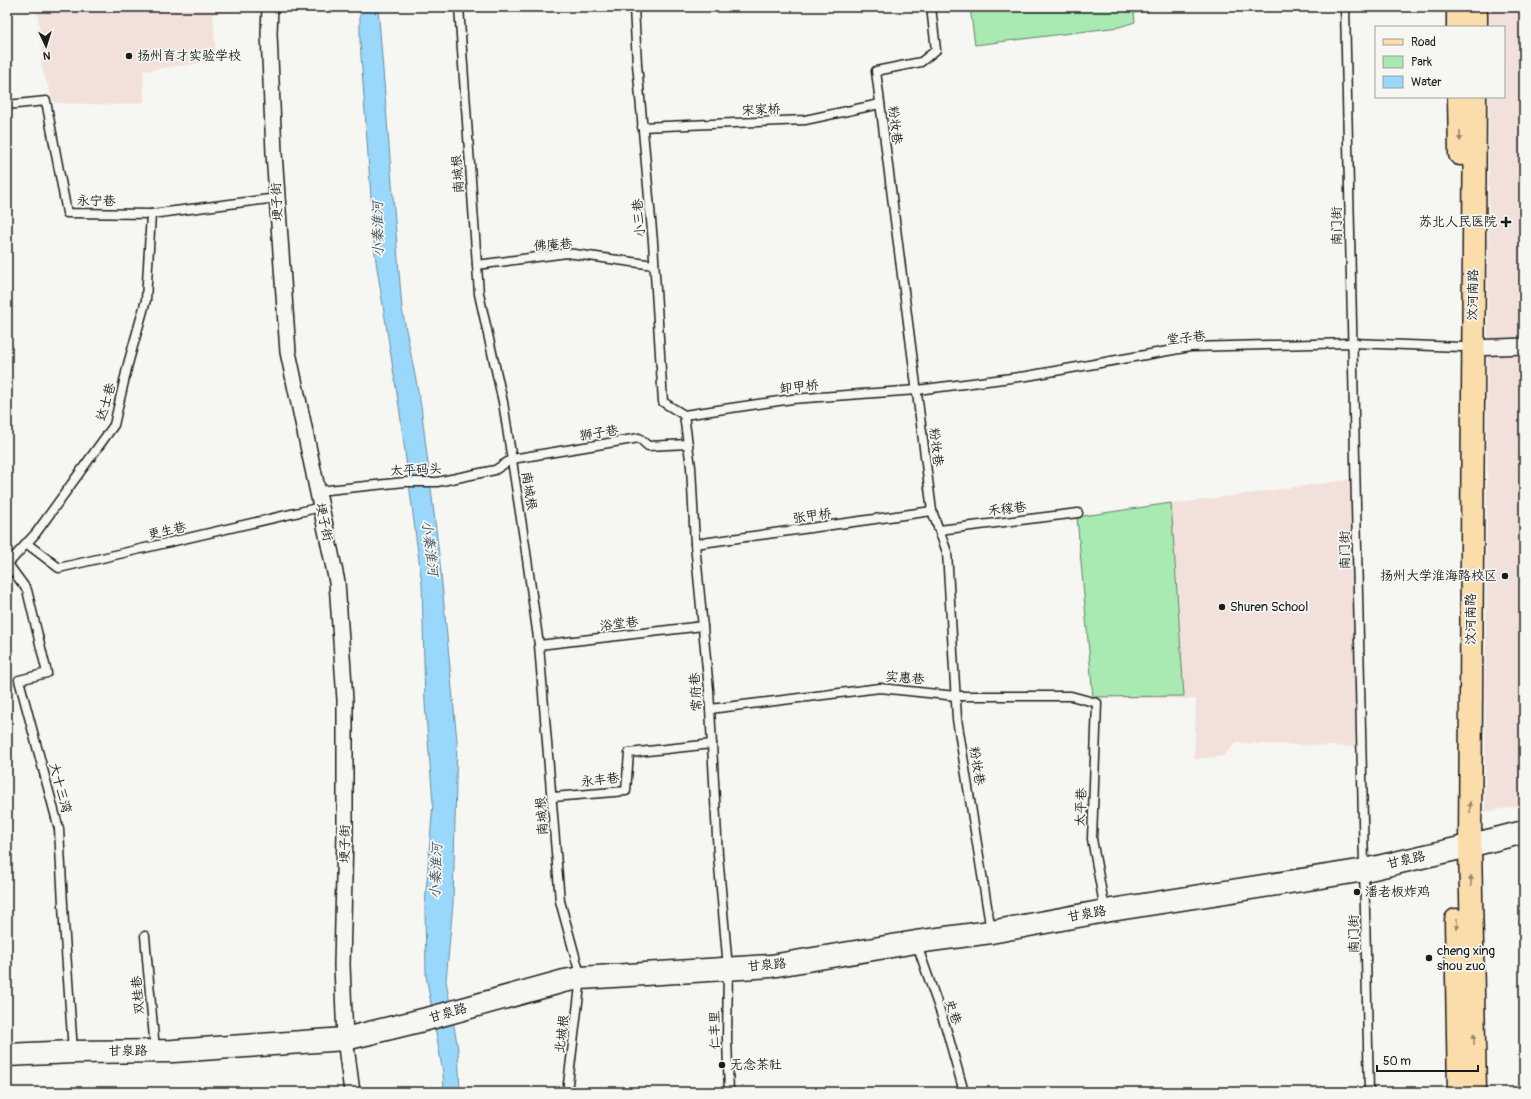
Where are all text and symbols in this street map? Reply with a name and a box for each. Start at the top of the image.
north arrow [26,26,66,66]
legend [1375,26,1505,98]
text: Road [1411,35,1436,50]
place label: 扬州育才实验学校 [137,48,241,64]
text: N [42,49,51,62]
marker: 扬州育才实验学校 [124,51,134,61]
text: Park [1411,55,1432,70]
text: Water [1411,75,1442,90]
street label: 宋家桥 [741,101,781,119]
street label: 粉妆巷 [885,105,905,145]
one-way arrow [1456,130,1463,142]
street label: 南城根 [449,154,467,194]
street label: 埂子街 [268,182,286,222]
street label: 永宁巷 [76,193,116,209]
street label: 小三巷 [629,198,649,238]
water label: 小秦淮河 [369,199,387,257]
street label: 南门街 [1329,206,1345,246]
place label: 苏北人民医院 [1419,214,1497,230]
marker: 苏北人民医院 [1500,216,1512,228]
street label: 佛庵巷 [533,236,573,254]
street label: 汶河南路 [1465,269,1481,321]
street label: 堂子巷 [1166,328,1206,348]
street label: 卸甲桥 [779,377,819,397]
street label: 达士巷 [93,381,119,423]
street label: 狮子巷 [578,422,620,444]
street label: 粉妆巷 [926,427,946,467]
street label: 太平码头 [390,461,442,479]
street label: 南城根 [518,470,540,512]
street label: 禾稼巷 [987,499,1027,519]
street label: 埂子街 [312,501,336,543]
street label: 张甲桥 [792,505,832,527]
street label: 更生巷 [146,519,188,543]
water label: 小秦淮河 [418,519,442,579]
street label: 南门街 [1337,530,1353,570]
place label: 扬州大学淮海路校区 [1380,568,1497,584]
marker: 扬州大学淮海路校区 [1500,571,1510,581]
street label: 汶河南路 [1463,593,1479,645]
place label: Shuren School [1230,599,1308,615]
marker: Shuren School [1217,602,1227,612]
street label: 浴堂巷 [599,614,639,634]
street label: 实惠巷 [885,668,925,688]
street label: 常府巷 [687,672,705,712]
street label: 粉妆巷 [966,745,988,787]
street label: 大十三湾 [46,761,74,815]
street label: 永丰巷 [580,770,620,790]
street label: 太平巷 [1072,787,1090,827]
street label: 南城根 [533,796,551,836]
one-way arrow [1467,800,1473,813]
street label: 埂子街 [337,824,353,864]
water label: 小秦淮河 [427,841,446,899]
street label: 甘泉路 [1385,848,1427,872]
one-way arrow [1468,874,1474,887]
place label: 潘老板炸鸡 [1365,884,1430,900]
marker: 潘老板炸鸡 [1352,887,1362,897]
street label: 甘泉路 [1066,903,1108,925]
street label: 南门街 [1346,914,1362,954]
one-way arrow [1453,918,1460,930]
place label: cheng xing shou zuo [1437,943,1496,974]
marker: cheng xing shou zuo [1424,953,1434,963]
street label: 甘泉路 [747,955,787,975]
street label: 双桂巷 [128,975,148,1015]
street label: 史巷 [941,997,965,1027]
street label: 甘泉路 [427,1000,469,1026]
street label: 仁丰里 [707,1010,723,1050]
street label: 北城根 [552,1014,572,1054]
one-way arrow [1471,1032,1477,1045]
street label: 甘泉路 [108,1043,148,1059]
scale bar [1377,1047,1478,1073]
text: 50 m [1383,1054,1411,1069]
place label: 无念茶社 [730,1057,782,1073]
marker: 无念茶社 [717,1060,727,1070]

